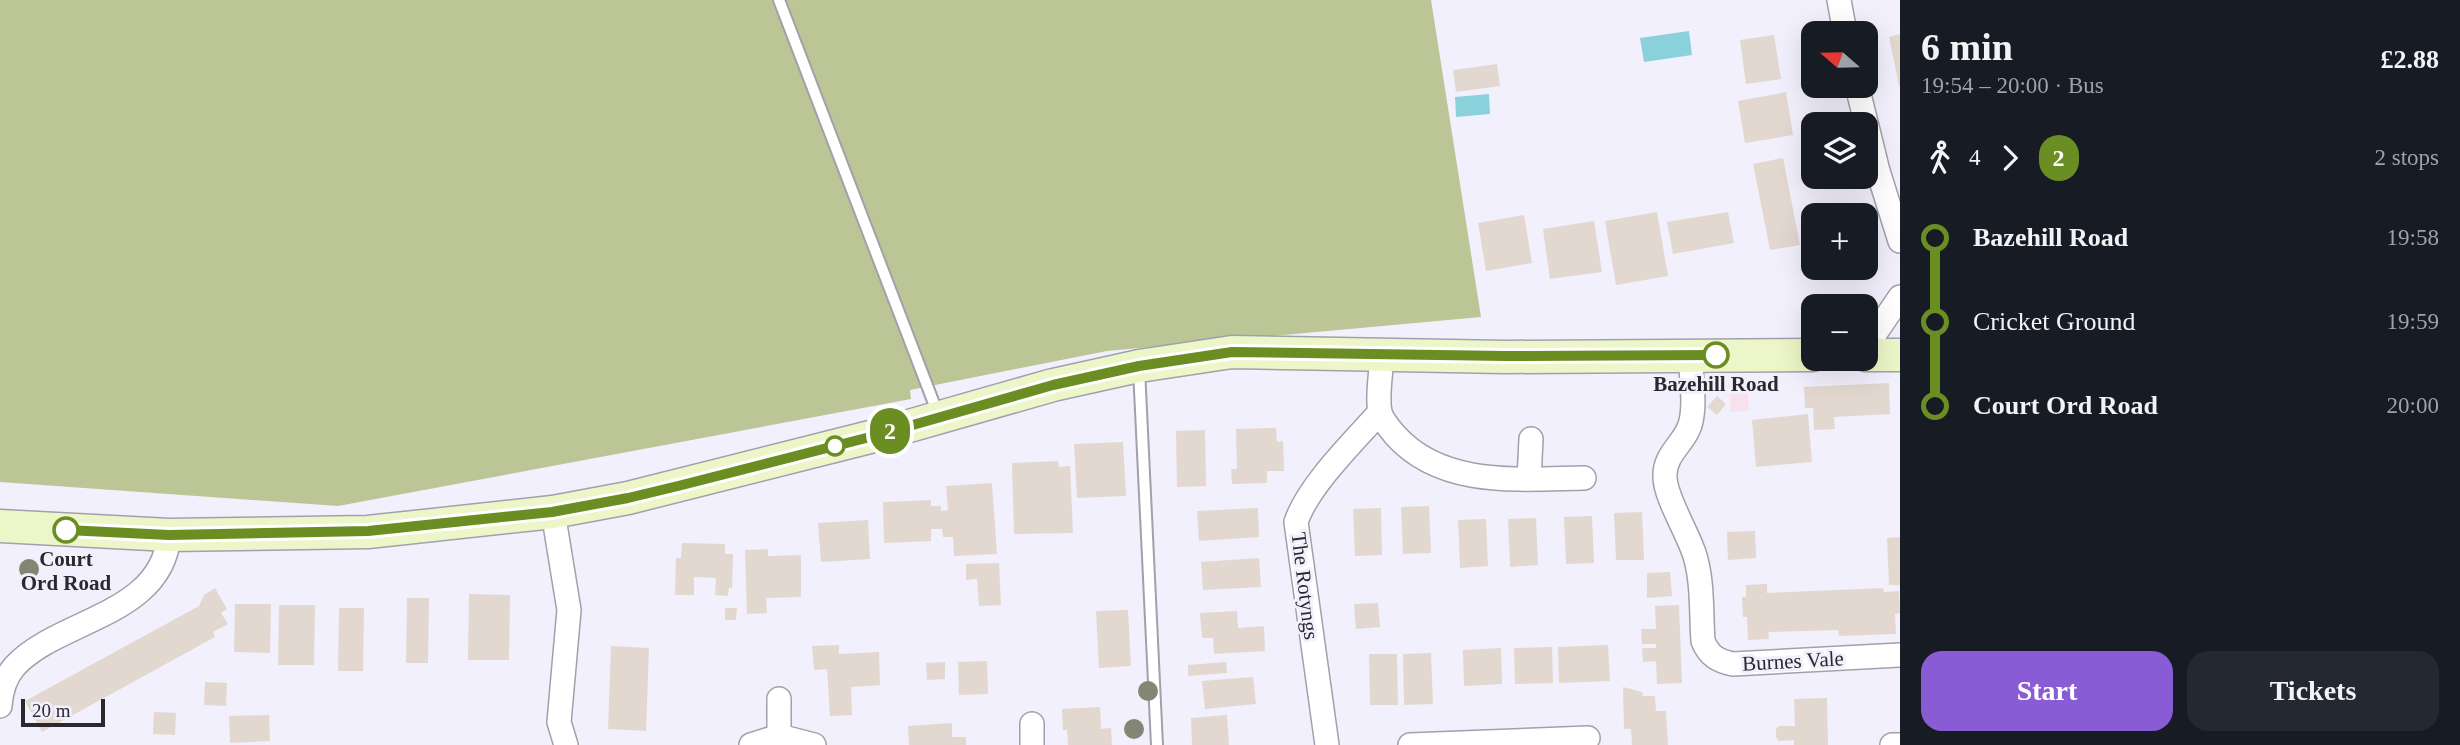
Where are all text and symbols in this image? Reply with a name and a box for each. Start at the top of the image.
north arrow [1801,21,1878,98]
map controls [1801,21,1878,371]
text: 6 min [1921,26,2013,68]
text: £2.88 [2381,45,2439,74]
text: 19:54 – 20:00 · Bus [1921,73,2104,98]
button: layers [1801,112,1878,189]
icon: walk [1921,139,1959,177]
icon: forward [1991,139,2029,177]
text: 4 [1969,145,1981,170]
text: 2 [2053,145,2065,171]
text: 2 stops [2374,145,2439,170]
button: + [1801,203,1878,280]
text: Bazehill Road [1973,223,2128,252]
text: 19:58 [2387,225,2439,250]
button: − [1801,294,1878,371]
text: Cricket Ground [1973,307,2135,336]
text: 19:59 [2387,309,2439,334]
marker: Bazehill Road [1703,342,1729,368]
place label: Bazehill Road [1653,372,1779,396]
text: Court Ord Road [1973,391,2158,420]
text: 20:00 [2387,393,2439,418]
line badge: 2 [867,408,913,454]
text: 2 [884,418,896,444]
unlabelled marker [825,436,845,456]
marker: Court Ord Road [53,517,79,543]
street label: The Rotyngs [1287,531,1323,641]
place label: Court Ord Road [21,547,112,595]
street label: Burnes Vale [1742,646,1844,676]
button: Start [1921,651,2173,731]
button: Tickets [2187,651,2439,731]
scale bar [21,696,105,728]
text: 20 m [32,700,71,721]

